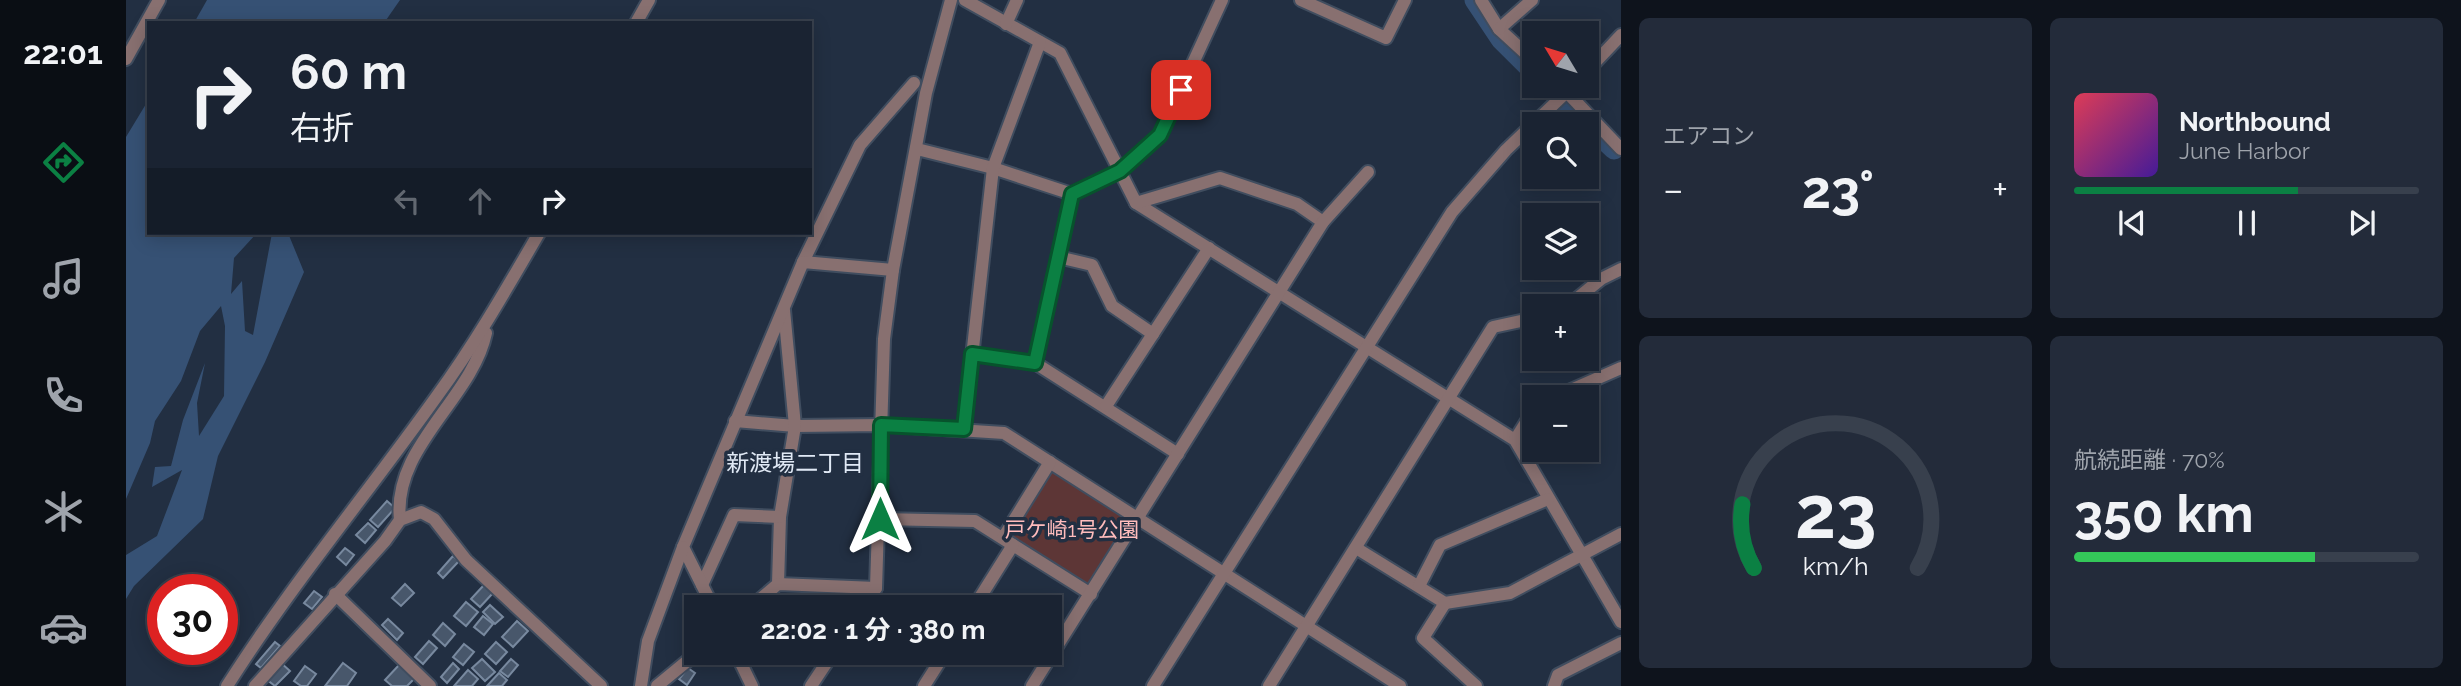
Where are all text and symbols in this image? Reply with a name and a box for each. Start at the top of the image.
north arrow [1522,21,1600,98]
map controls [1522,21,1599,462]
text: 22:01 [23,34,103,71]
text: 60 m [290,43,407,100]
icon: right [175,49,266,140]
pin [1151,60,1211,120]
icon: arrive [1162,71,1200,109]
text: Northbound [2179,107,2331,137]
text: 右折 [290,109,354,146]
button: search [1522,112,1599,189]
text: エアコン [1663,122,1755,149]
text: June Harbor [2179,137,2310,164]
icon: directions [39,138,88,187]
text: 23° [1802,159,1874,220]
text: − [1663,167,1683,212]
text: + [1992,167,2008,212]
icon: left [388,182,426,220]
icon: ahead [461,182,499,220]
icon: right [534,182,572,220]
button: layers [1522,203,1599,280]
icon: previous [2113,204,2151,242]
icon: pause [2228,204,2266,242]
icon: next [2343,204,2381,242]
icon: music [39,254,88,303]
button: + [1522,294,1599,371]
icon: phone [39,371,88,420]
button: − [1522,385,1599,462]
text: 航続距離 · 70% [2074,446,2225,473]
district label: 新渡場二丁目 [726,449,864,476]
text: 23 [1795,470,1876,555]
position arrow [843,482,917,556]
text: 350 km [2074,483,2254,544]
icon: climate [39,487,88,536]
park label: 戸ケ崎1号公園 [1005,517,1140,542]
text: km/h [1803,551,1868,581]
speed limit sign: 30 [147,574,238,665]
icon: car [39,603,88,652]
text: 22:02 · 1 分 · 380 m [761,615,985,645]

